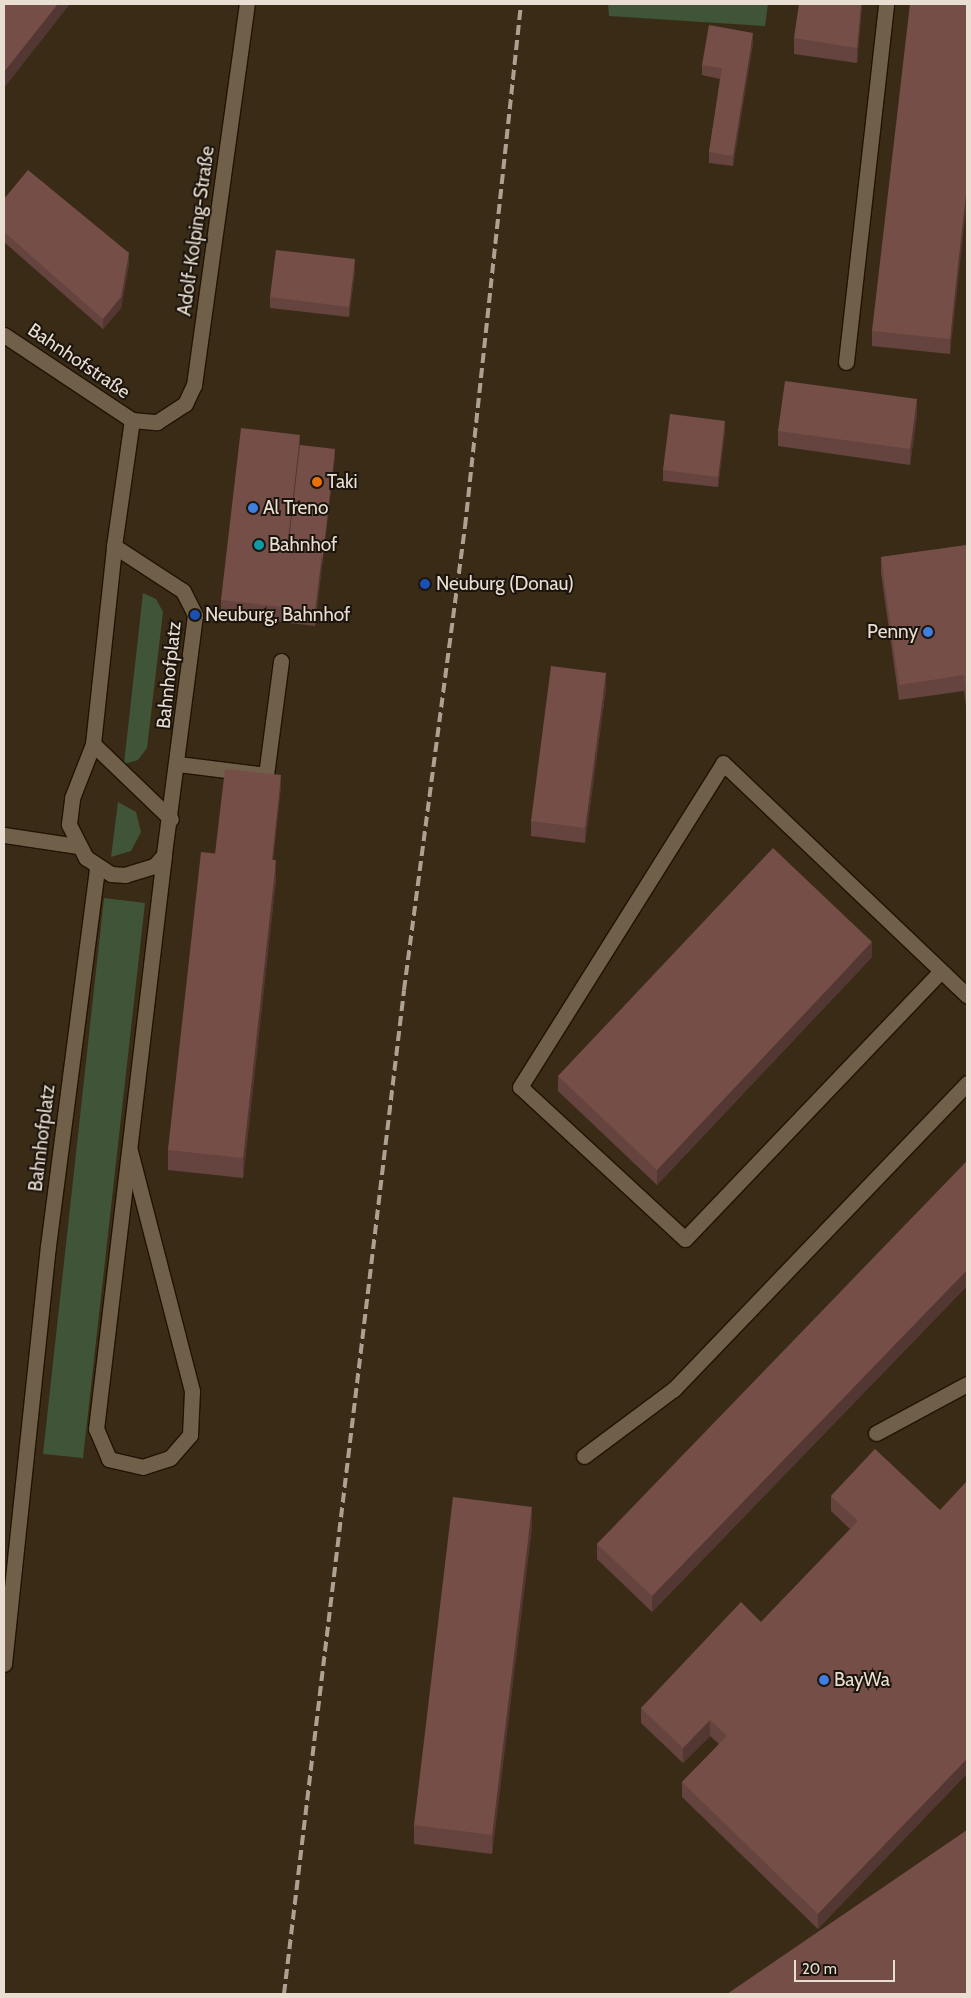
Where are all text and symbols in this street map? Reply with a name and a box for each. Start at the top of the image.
street label: Adolf-Kolping-Straße [173,145,219,317]
street label: Bahnhofstraße [24,319,134,403]
place label: Taki [327,471,358,493]
marker: Taki [311,476,323,488]
place label: Al Treno [263,497,328,519]
marker: Al Treno [247,502,259,514]
place label: Bahnhof [269,534,337,556]
marker: Bahnhof [253,539,265,551]
place label: Neuburg (Donau) [436,573,574,595]
marker: Neuburg (Donau) [418,577,432,591]
place label: Neuburg, Bahnhof [205,604,350,626]
marker: Neuburg, Bahnhof [189,609,201,621]
street label: Bahnhofplatz [152,620,186,730]
place label: Penny [867,621,918,643]
marker: Penny [922,626,934,638]
street label: Bahnhofplatz [24,1083,60,1193]
place label: BayWa [834,1669,890,1691]
marker: BayWa [818,1674,830,1686]
scale bar [796,1950,897,1982]
text: 20 m [802,1960,837,1978]

